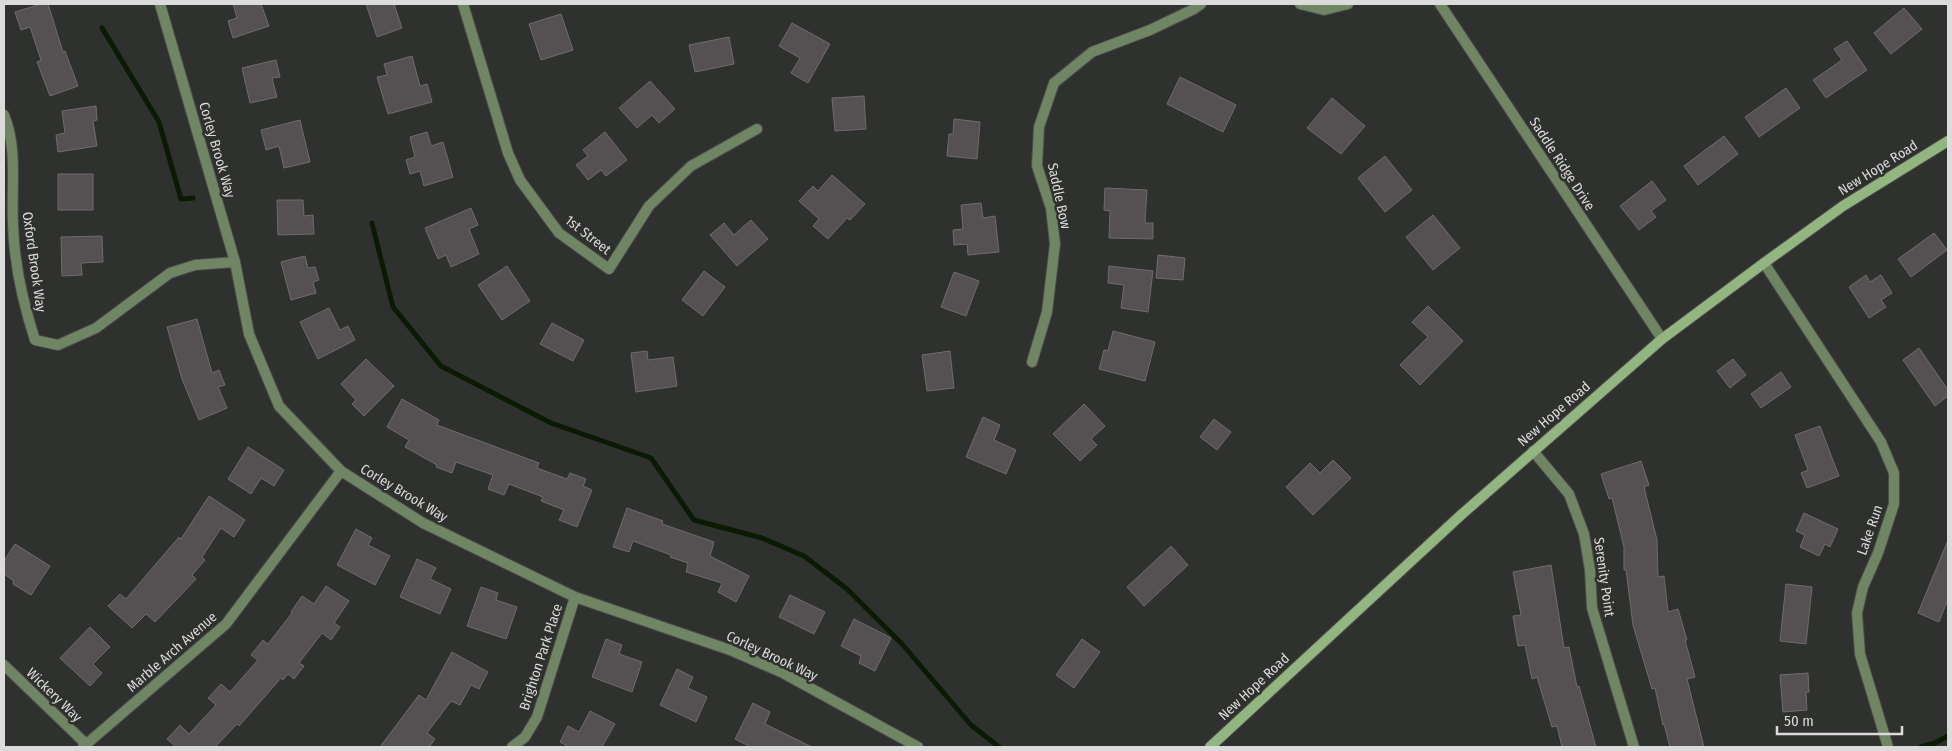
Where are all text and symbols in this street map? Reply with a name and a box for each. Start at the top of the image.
street label: Corley Brook Way [195,100,239,201]
street label: Saddle Ridge Drive [1526,114,1598,214]
street label: New Hope Road [1835,137,1921,199]
street label: Saddle Bow [1044,162,1074,230]
street label: Oxford Brook Way [19,211,50,314]
street label: 1st Street [562,212,615,258]
street label: New Hope Road [1514,378,1594,450]
street label: Corley Brook Way [357,460,451,526]
street label: Lake Run [1854,503,1886,557]
street label: Serenity Point [1590,536,1618,618]
street label: Brighton Park Place [516,602,566,712]
street label: Marble Arch Avenue [124,608,220,696]
street label: Corley Brook Way [724,627,821,685]
street label: New Hope Road [1215,650,1293,724]
street label: Wickery Way [23,664,86,726]
scale bar [1777,704,1902,736]
text: 50 m [1784,712,1814,730]

